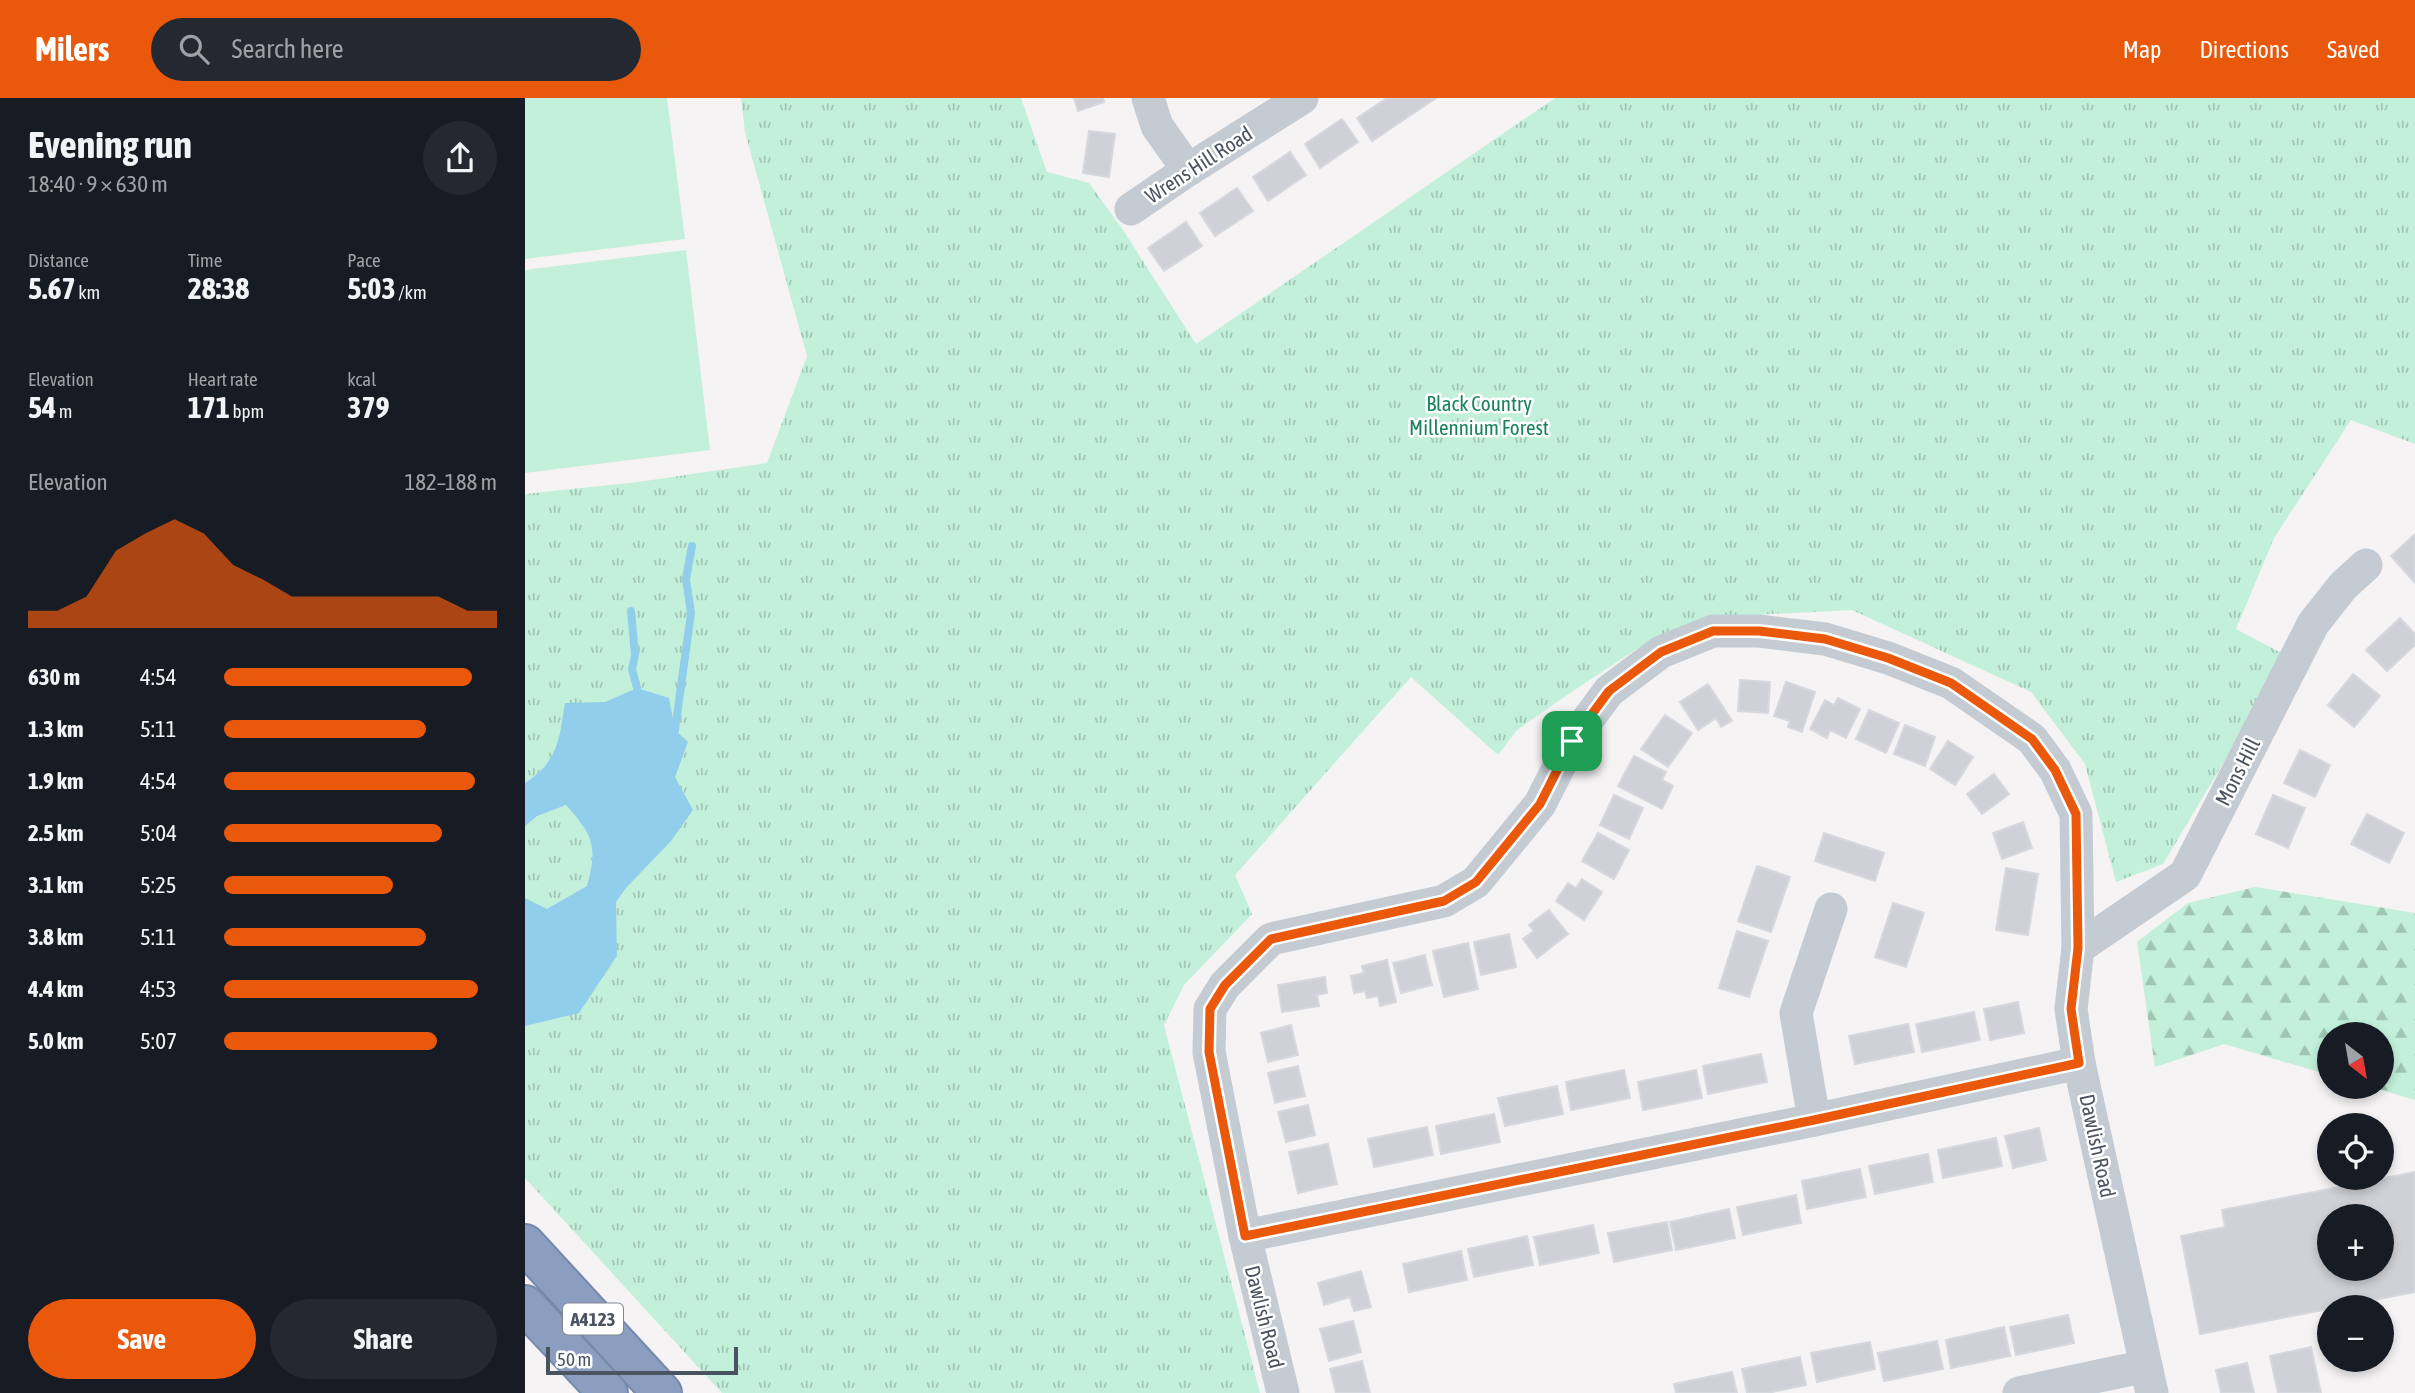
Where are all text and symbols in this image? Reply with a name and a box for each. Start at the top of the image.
search box [151,18,641,81]
text: Milers [35,30,109,68]
icon: search [175,30,213,68]
text: Search here [231,34,344,64]
text: Map [2123,36,2161,63]
text: Directions [2199,36,2289,63]
text: Saved [2327,36,2380,63]
button: share [423,121,497,195]
street label: Wrens Hill Road [1141,121,1256,208]
text: Evening run [28,123,192,166]
text: 18:40 · 9 × 630 m [28,171,168,197]
text: Distance [28,249,89,271]
text: Time [188,249,222,271]
text: Pace [347,249,381,271]
text: 5.67 [28,271,76,305]
text: 28:38 [188,271,249,305]
text: 5:03 [347,271,396,305]
text: km [76,281,100,303]
text: /km [396,281,427,303]
text: Elevation [28,368,94,390]
text: Heart rate [188,368,258,390]
text: kcal [347,368,376,390]
text: 54 [28,390,56,424]
text: 171 [188,390,230,424]
text: 379 [347,390,390,424]
park label: Black Country Millennium Forest [1409,391,1549,439]
text: m [56,400,73,422]
text: bpm [230,400,264,422]
text: Elevation [28,469,108,495]
text: 182–188 m [404,469,497,495]
text: 630 m [28,664,80,690]
text: 4:54 [140,664,177,690]
pin [1542,711,1602,771]
text: 1.3 km [28,716,84,742]
text: 5:11 [140,716,177,742]
icon: arrive [1553,722,1591,760]
street label: Mons Hill [2210,733,2264,809]
text: 1.9 km [28,768,84,794]
text: 4:54 [140,768,177,794]
text: 2.5 km [28,820,84,846]
text: 5:04 [140,820,177,846]
text: 3.1 km [28,872,84,898]
text: 5:25 [140,872,177,898]
text: 3.8 km [28,924,84,950]
text: 5:11 [140,924,177,950]
text: 4.4 km [28,976,84,1002]
text: 4:53 [140,976,177,1002]
north arrow [2317,1022,2394,1099]
map controls [2317,1022,2394,1372]
text: 5.0 km [28,1028,84,1054]
text: 5:07 [140,1028,177,1054]
street label: Dawlish Road [2075,1092,2121,1200]
button: locate [2317,1113,2394,1190]
button: + [2317,1204,2394,1281]
street label: Dawlish Road [1241,1263,1289,1371]
button: − [2317,1295,2394,1372]
button: Save [28,1299,256,1379]
button: Share [270,1299,497,1379]
road number: A4123 [563,1303,623,1334]
scale bar [546,1344,739,1376]
text: 50 m [557,1348,591,1370]

